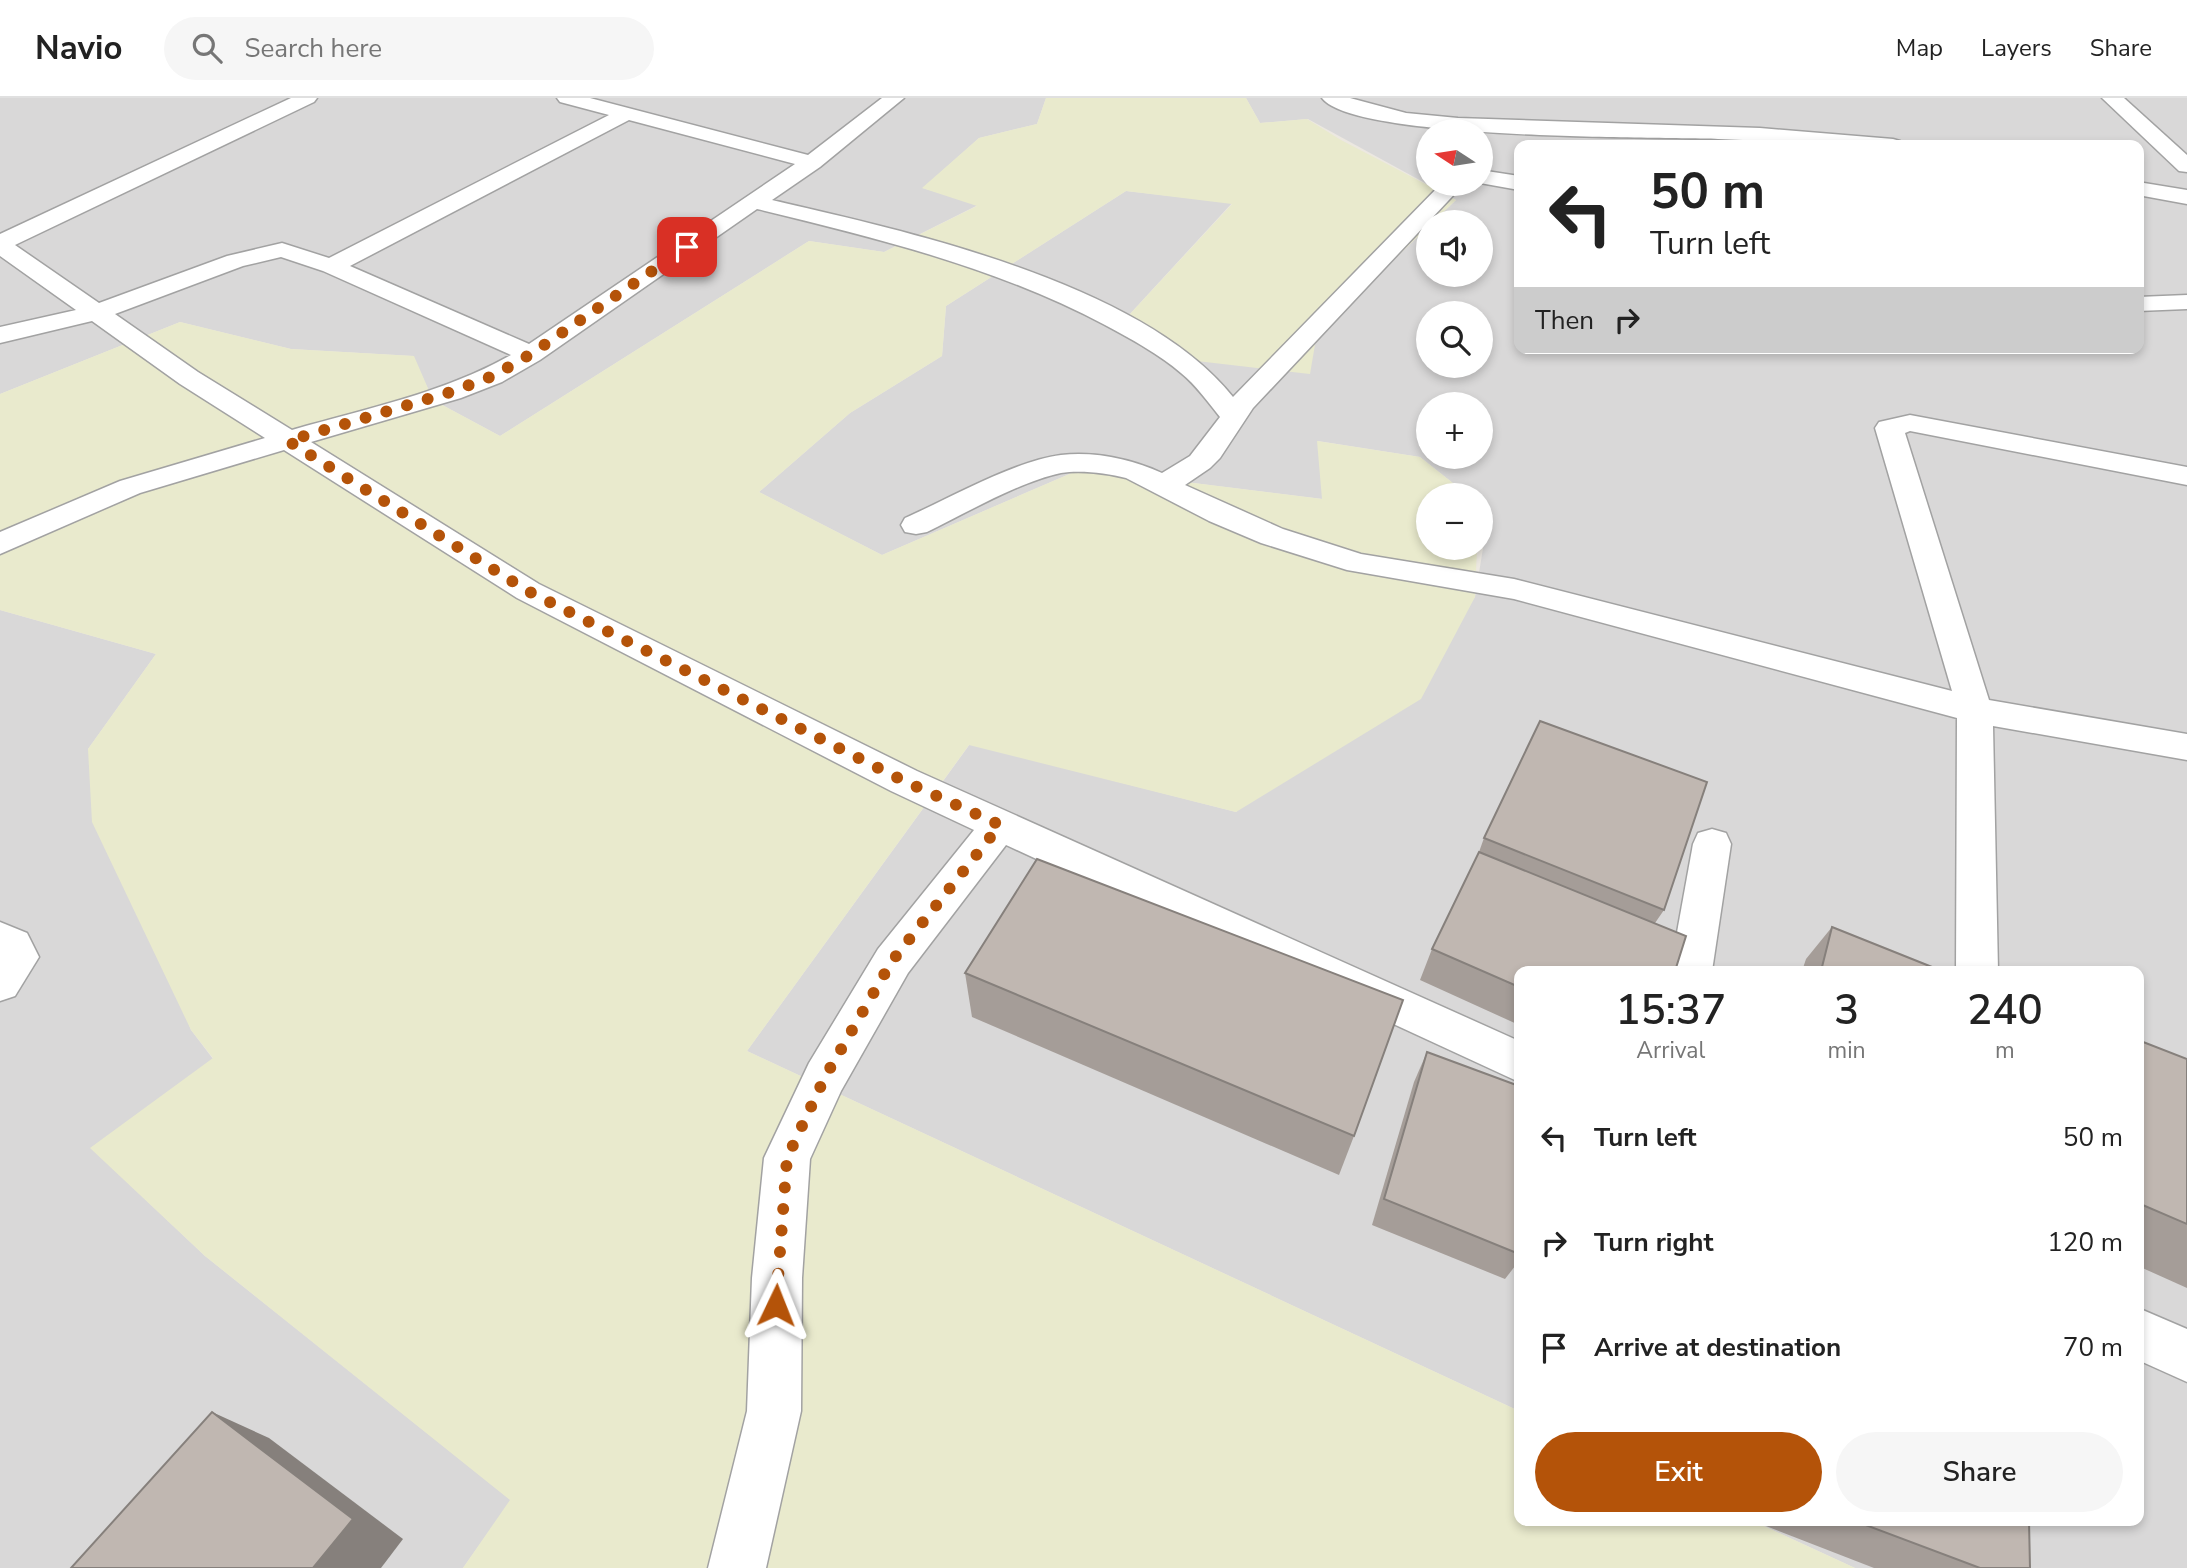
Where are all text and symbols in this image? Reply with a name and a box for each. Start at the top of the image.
search box [164,17,654,80]
text: Navio [35,26,122,71]
icon: search [188,29,226,67]
text: Search here [244,31,382,66]
text: Map [1896,32,1943,64]
text: Layers [1981,32,2052,64]
text: Share [2090,32,2152,64]
north arrow [1416,119,1493,196]
map controls [1416,119,1493,560]
text: 50 m [1650,158,1765,225]
icon: left [1535,168,1626,259]
button: sound [1416,210,1493,287]
pin [657,217,717,277]
text: Turn left [1650,222,1770,265]
icon: arrive [668,228,706,266]
button: search [1416,301,1493,378]
icon: right [1608,301,1646,339]
text: Then [1535,303,1594,338]
button: + [1416,392,1493,469]
button: − [1416,483,1493,560]
text: 15:37 [1615,982,1726,1039]
text: 3 [1834,982,1859,1039]
text: 240 [1967,982,2043,1039]
text: Arrival [1636,1035,1705,1066]
text: min [1828,1035,1866,1066]
text: m [1995,1035,2015,1066]
icon: left [1535,1119,1573,1157]
text: Turn left [1594,1120,1697,1155]
text: 50 m [2063,1120,2123,1155]
icon: right [1535,1224,1573,1262]
text: Turn right [1594,1225,1713,1260]
text: 120 m [2047,1225,2123,1260]
position arrow [739,1268,813,1342]
icon: arrive [1535,1329,1573,1367]
text: Arrive at destination [1594,1330,1841,1365]
text: 70 m [2063,1330,2123,1365]
button: Exit [1535,1432,1822,1512]
button: Share [1836,1432,2123,1512]

